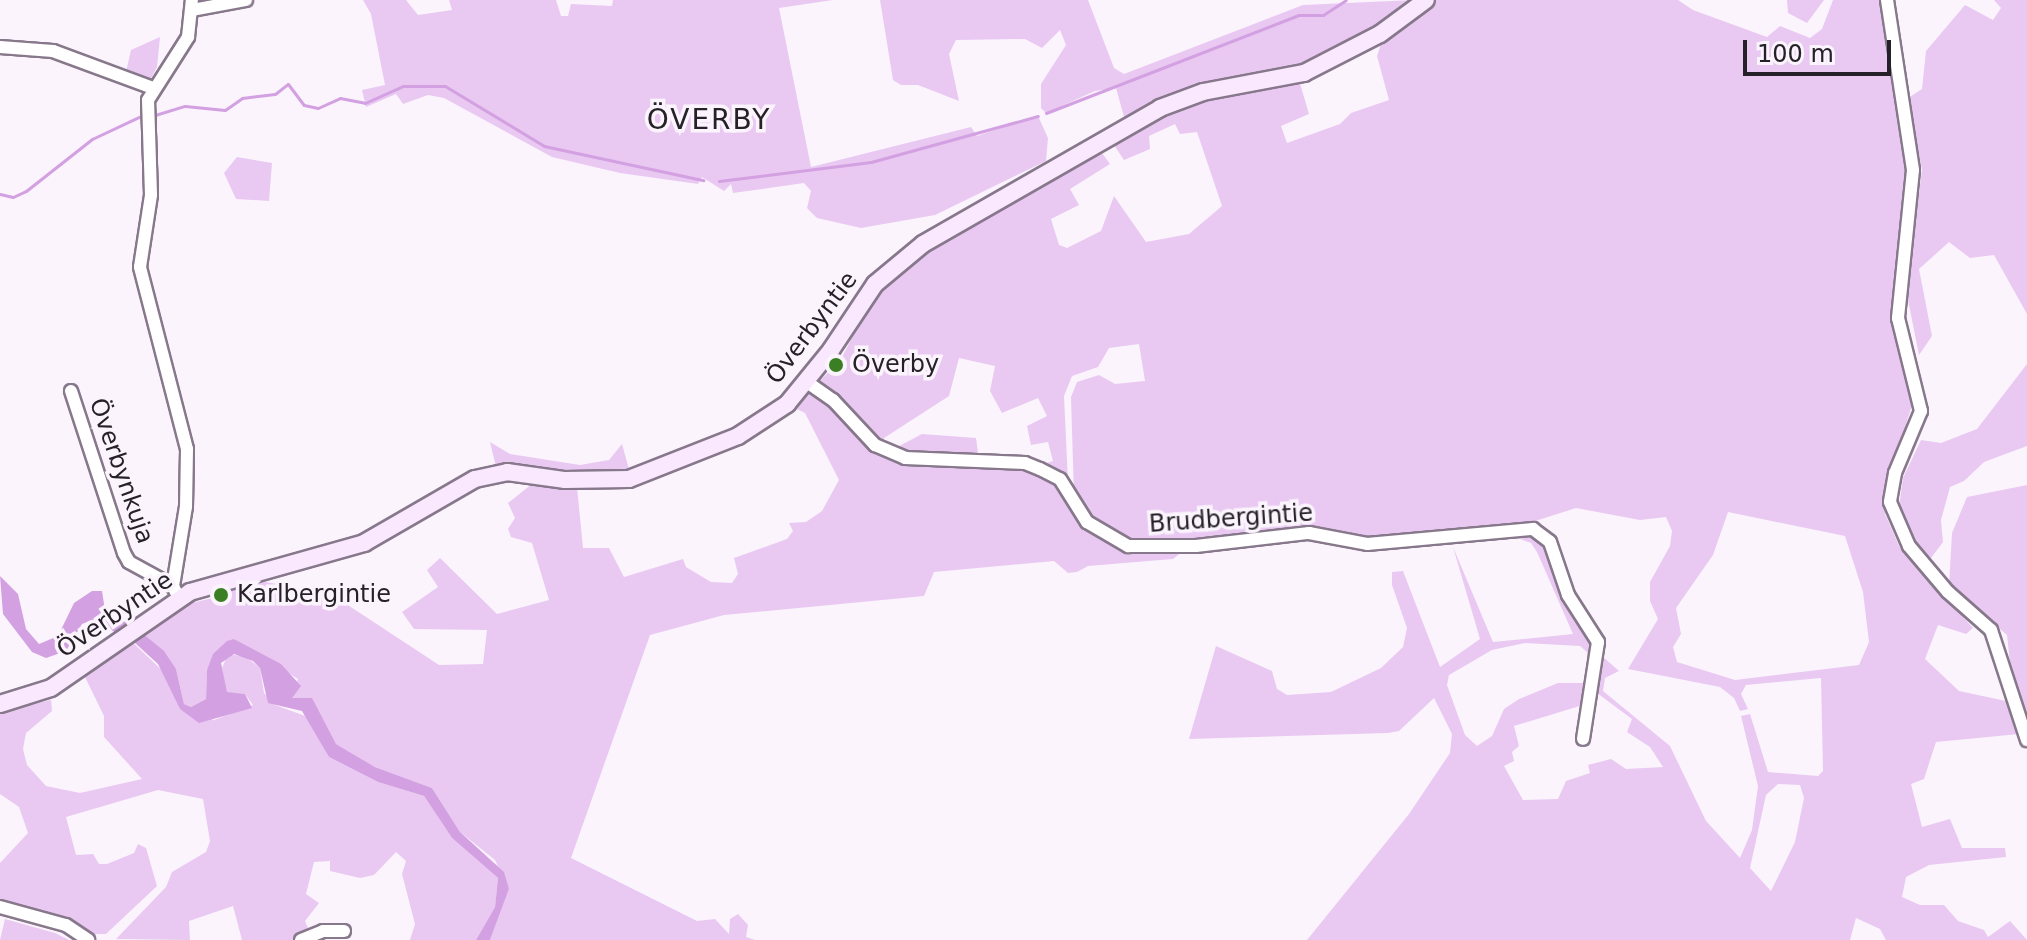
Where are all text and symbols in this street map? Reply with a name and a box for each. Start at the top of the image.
scale bar [1747,24,1895,74]
text: 100 m [1757,40,1834,68]
district label: ÖVERBY [647,103,771,137]
street label: Överbyntie [760,266,864,390]
place label: Överby [852,351,939,379]
marker: Överby [827,356,845,374]
street label: Överbynkuja [83,394,159,548]
street label: Brudbergintie [1148,499,1314,539]
street label: Överbyntie [52,566,178,664]
place label: Karlbergintie [237,581,391,609]
marker: Karlbergintie [212,586,230,604]

